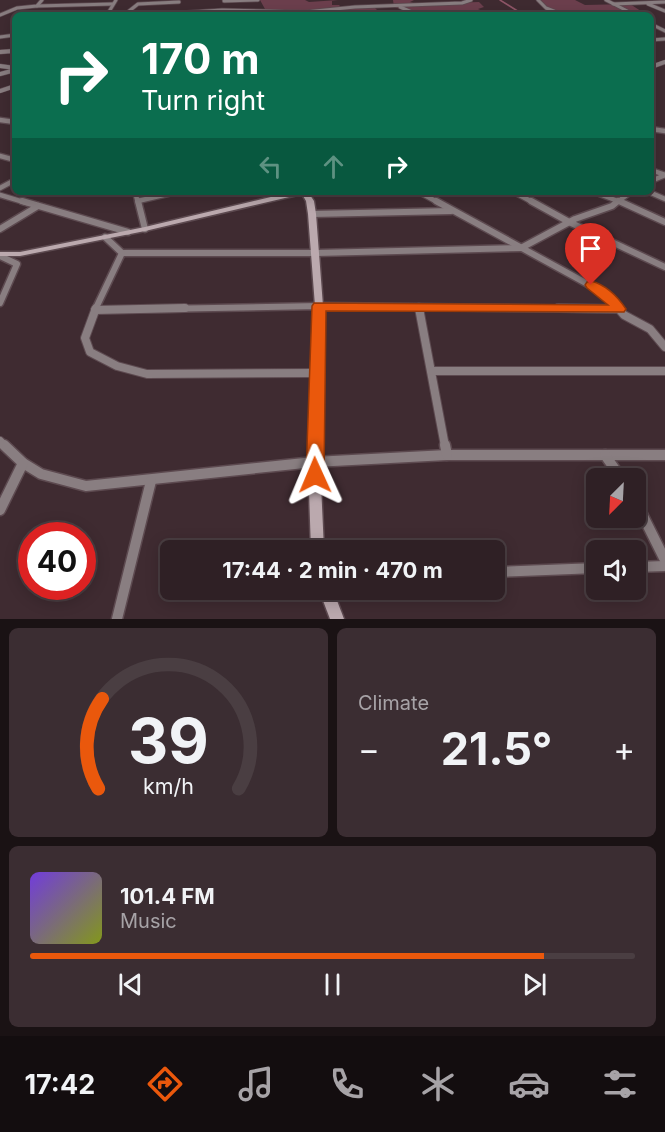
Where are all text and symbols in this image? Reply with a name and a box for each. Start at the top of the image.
text: 170 m [141,33,259,84]
icon: right [42,36,120,114]
text: Turn right [141,84,265,117]
icon: left [254,150,287,183]
icon: ahead [317,150,350,183]
icon: right [380,150,413,183]
pin [565,223,616,285]
icon: arrive [574,232,607,265]
position arrow [283,443,347,507]
north arrow [586,468,646,528]
map controls [586,468,646,600]
speed limit sign: 40 [18,522,96,600]
button: sound [586,540,646,600]
text: 17:44 · 2 min · 470 m [222,557,443,583]
text: Climate [358,691,429,715]
text: 39 [128,703,209,778]
text: 21.5° [441,721,552,776]
text: − [358,729,380,769]
text: + [613,729,635,769]
text: km/h [143,774,194,800]
text: 101.4 FM [120,883,215,909]
text: Music [120,909,177,933]
icon: previous [114,968,147,1001]
icon: pause [316,968,349,1001]
icon: next [518,968,551,1001]
icon: directions [144,1063,186,1105]
icon: music [235,1063,277,1105]
icon: phone [326,1063,368,1105]
icon: climate [417,1063,459,1105]
icon: car [508,1063,550,1105]
icon: filters [599,1063,641,1105]
text: 17:42 [24,1068,95,1101]

